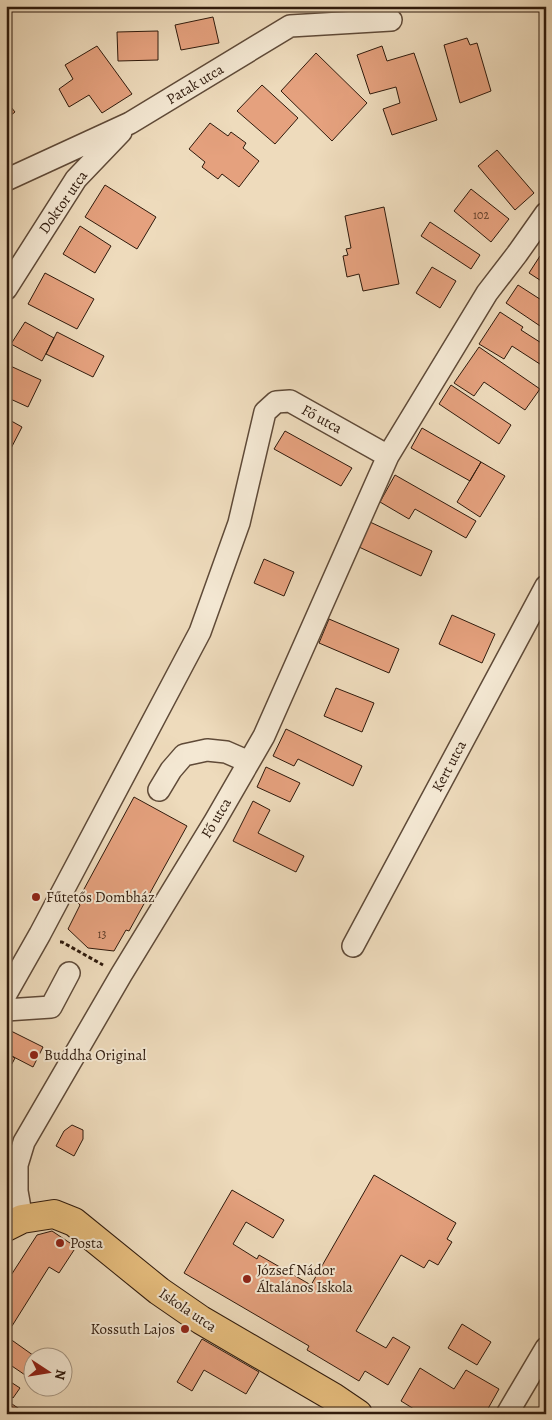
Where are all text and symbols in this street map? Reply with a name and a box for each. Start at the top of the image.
street label: Patak utca [163,59,227,109]
street label: Doktor utca [34,166,92,238]
house number: 102 [473,207,489,223]
street label: Fő utca [298,400,346,438]
street label: Kert utca [427,737,471,795]
street label: Fő utca [196,794,236,842]
place label: Fűtetős Dombház [46,887,155,907]
marker: Fűtetős Dombház [30,891,42,903]
house number: 13 [97,926,107,942]
place label: Buddha Original [44,1045,146,1065]
marker: Buddha Original [28,1049,40,1061]
place label: Posta [70,1233,103,1253]
marker: Posta [54,1237,66,1249]
place label: József Nádor Általános Iskola [256,1260,353,1297]
marker: József Nádor Általános Iskola [241,1273,253,1285]
street label: Iskola utca [155,1283,221,1337]
place label: Kossuth Lajos [91,1319,175,1339]
marker: Kossuth Lajos [179,1323,191,1335]
north arrow [22,1348,72,1398]
text: N [50,1368,71,1382]

